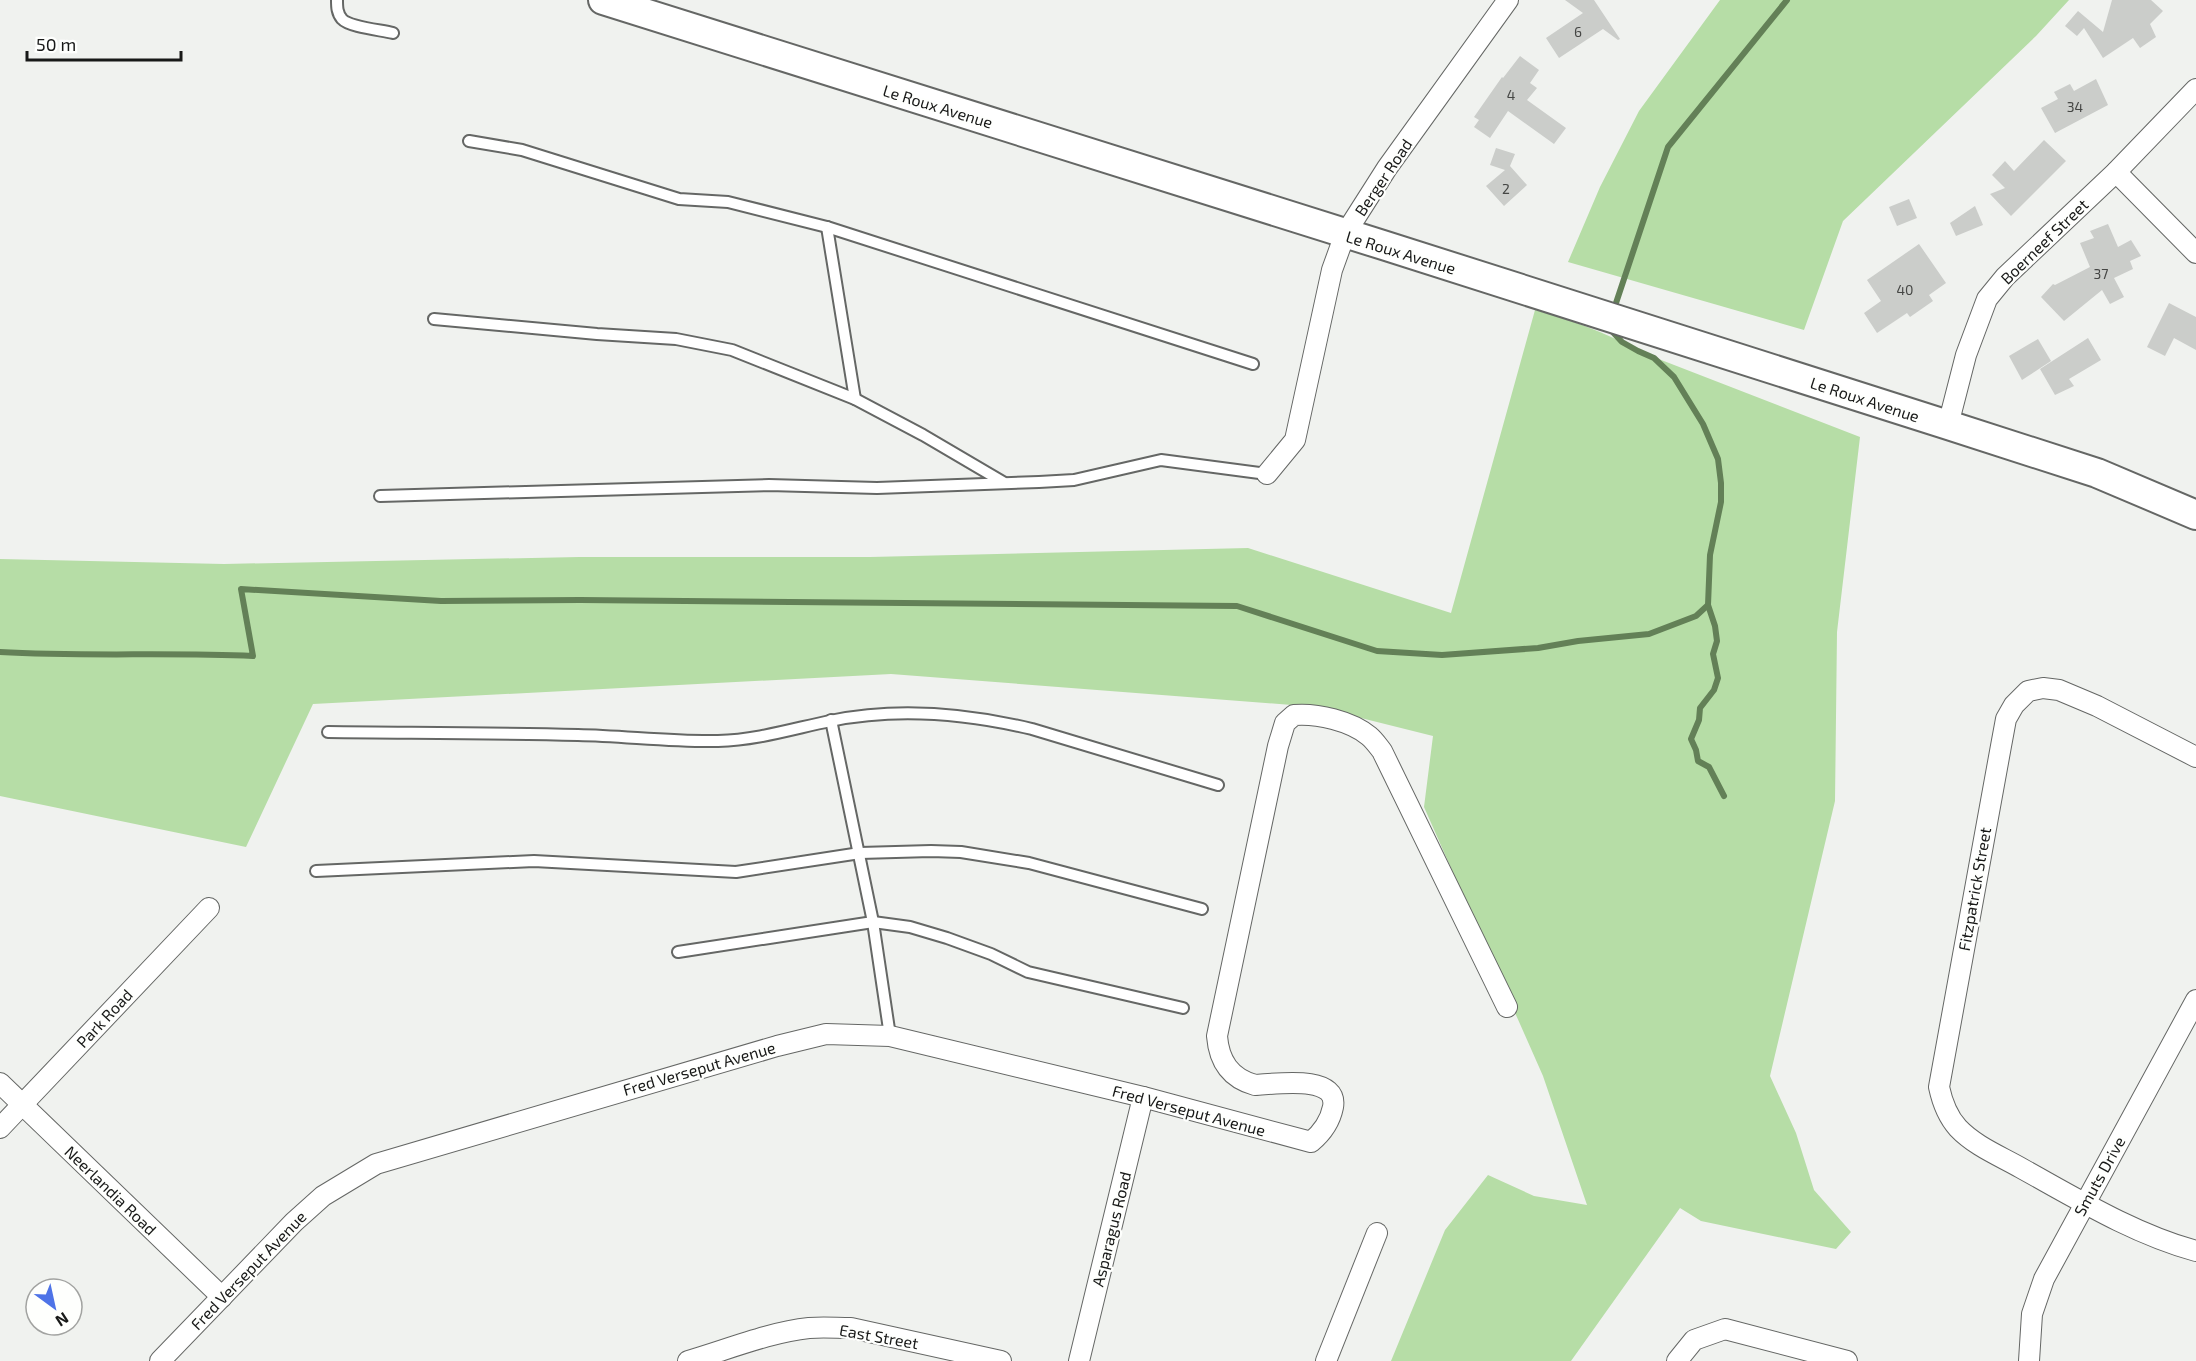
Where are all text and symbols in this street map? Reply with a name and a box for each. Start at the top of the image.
house number: 6 [1574,23,1582,40]
scale bar [27,24,182,62]
text: 50 m [36,33,76,55]
street label: Le Roux Avenue [881,80,995,132]
house number: 4 [1507,86,1515,103]
house number: 34 [2067,98,2083,115]
street label: Berger Road [1350,135,1416,219]
house number: 2 [1502,180,1510,197]
street label: Boerneef Street [1996,194,2092,288]
street label: Le Roux Avenue [1344,226,1458,278]
house number: 37 [2094,265,2108,282]
house number: 40 [1896,281,1914,298]
street label: Le Roux Avenue [1808,372,1922,426]
street label: Fitzpatrick Street [1954,826,1994,952]
street label: Park Road [72,985,136,1051]
street label: Fred Verseput Avenue [621,1037,777,1099]
street label: Fred Verseput Avenue [1110,1080,1268,1140]
street label: Smuts Drive [2069,1133,2129,1219]
street label: Neerlandia Road [61,1141,161,1239]
street label: Asparagus Road [1088,1169,1134,1289]
street label: Fred Verseput Avenue [186,1207,310,1333]
north arrow [24,1277,84,1337]
text: N [52,1309,72,1331]
street label: East Street [838,1320,920,1352]

